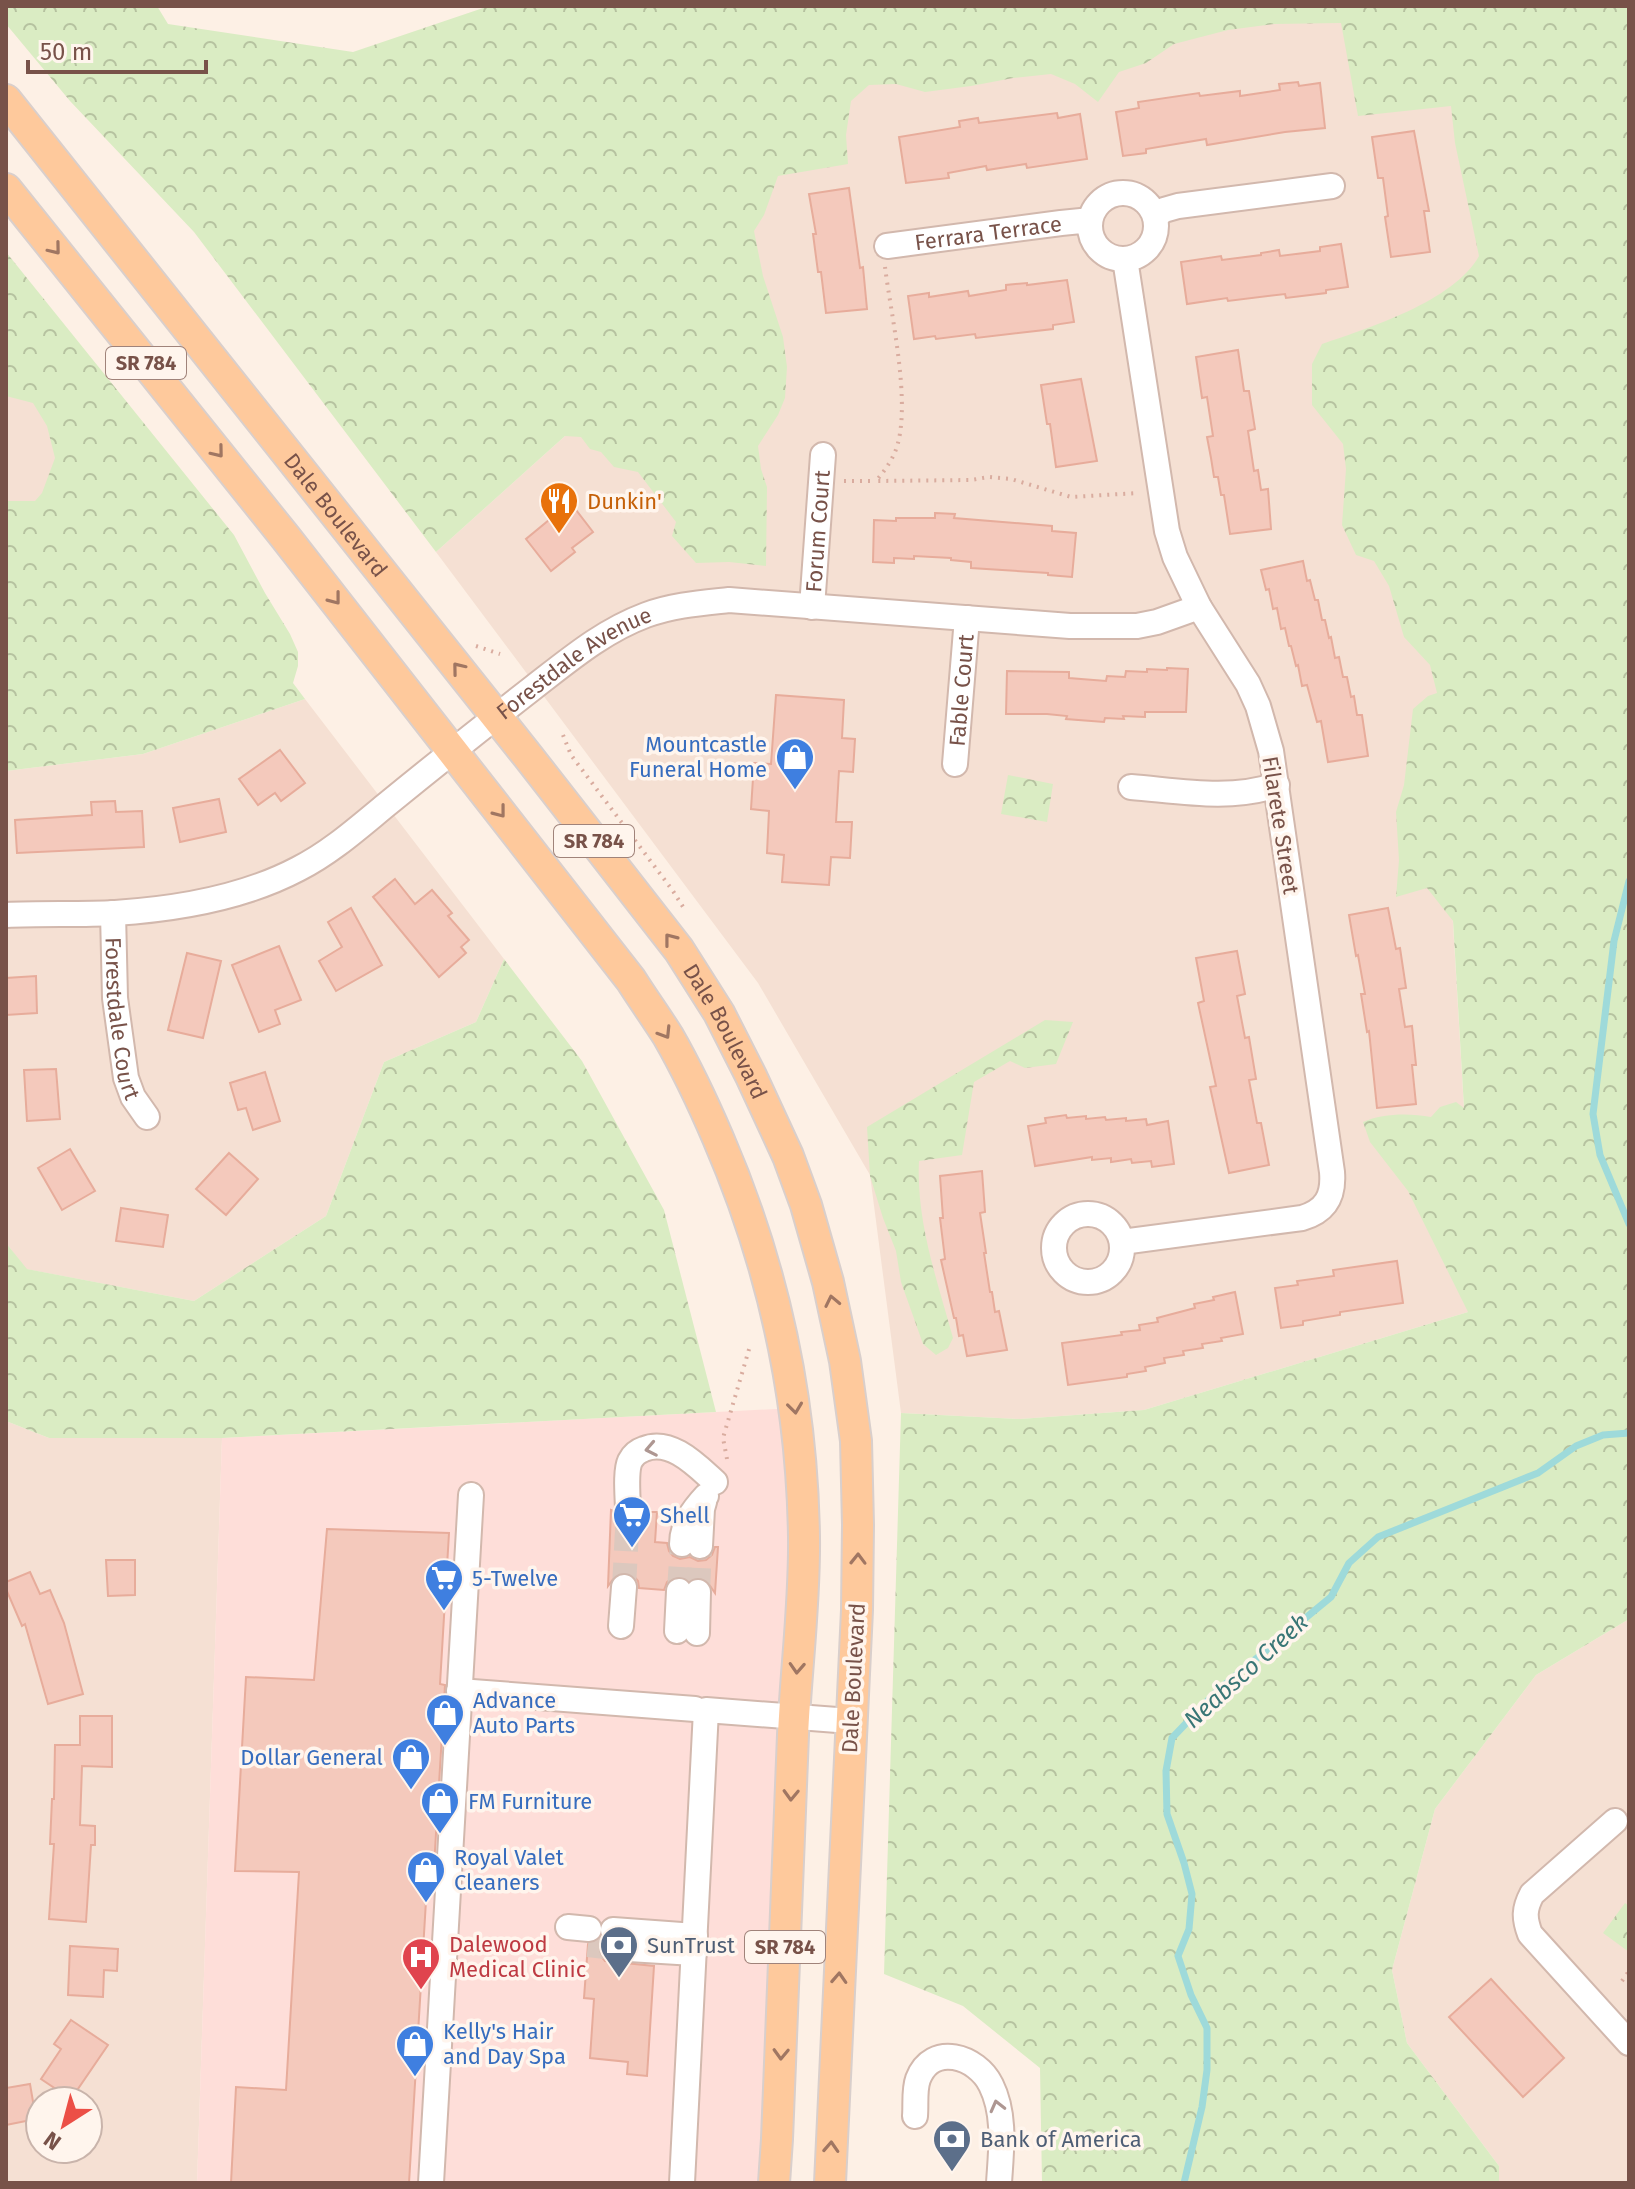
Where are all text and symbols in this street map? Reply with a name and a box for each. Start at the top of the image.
scale bar [28,24,206,74]
text: 50 m [40,38,92,66]
street label: Ferrara Terrace [913,210,1063,256]
one-way arrow [45,240,60,254]
road number: SR 784 [106,347,186,379]
one-way arrow [208,443,222,458]
street label: Dale Boulevard [278,448,393,582]
street label: Forum Court [800,469,836,594]
restaurant icon: Dunkin' [538,480,580,535]
place label: Dunkin' [587,488,662,515]
one-way arrow [325,590,339,605]
street label: Forestdale Avenue [491,601,655,725]
street label: Fable Court [943,633,980,748]
one-way arrow [453,663,468,677]
place label: Mountcastle Funeral Home [629,731,767,783]
shop icon: Mountcastle Funeral Home [774,736,816,791]
street label: Filarete Street [1256,754,1305,896]
one-way arrow [491,803,505,818]
road number: SR 784 [554,825,634,857]
one-way arrow [665,933,679,948]
street label: Forestdale Court [100,937,146,1104]
street label: Dale Boulevard [677,959,773,1104]
one-way arrow [655,1024,671,1039]
one-way arrow [824,1295,841,1309]
one-way arrow [786,1402,803,1415]
one-way arrow [644,1440,657,1457]
supermarket icon: Shell [611,1494,653,1549]
place label: Shell [660,1502,710,1529]
one-way arrow [849,1552,867,1565]
supermarket icon: 5-Twelve [423,1557,465,1612]
place label: 5-Twelve [472,1565,558,1592]
street label: Dale Boulevard [836,1602,871,1754]
water label: Neabsco Creek [1178,1608,1314,1734]
one-way arrow [789,1662,806,1675]
place label: Advance Auto Parts [473,1687,575,1739]
shop icon: Advance Auto Parts [424,1692,466,1747]
shop icon: Dollar General [390,1736,432,1791]
place label: Dollar General [240,1744,383,1771]
shop icon: FM Furniture [419,1780,461,1835]
place label: FM Furniture [468,1788,592,1815]
one-way arrow [782,1789,799,1802]
place label: Royal Valet Cleaners [454,1844,564,1896]
shop icon: Royal Valet Cleaners [405,1849,447,1904]
bank icon: SunTrust [598,1924,640,1979]
place label: Dalewood Medical Clinic [449,1931,586,1983]
road number: SR 784 [745,1931,825,1963]
place label: SunTrust [647,1932,735,1959]
hospital icon: Dalewood Medical Clinic [400,1936,442,1991]
one-way arrow [830,1971,847,1984]
place label: Kelly's Hair and Day Spa [443,2018,566,2070]
shop icon: Kelly's Hair and Day Spa [394,2023,436,2078]
one-way arrow [772,2048,789,2061]
north arrow [24,2085,104,2165]
one-way arrow [989,2099,1006,2113]
bank icon: Bank of America [931,2118,973,2173]
text: N [39,2126,66,2156]
place label: Bank of America [980,2126,1142,2153]
one-way arrow [823,2140,840,2153]

